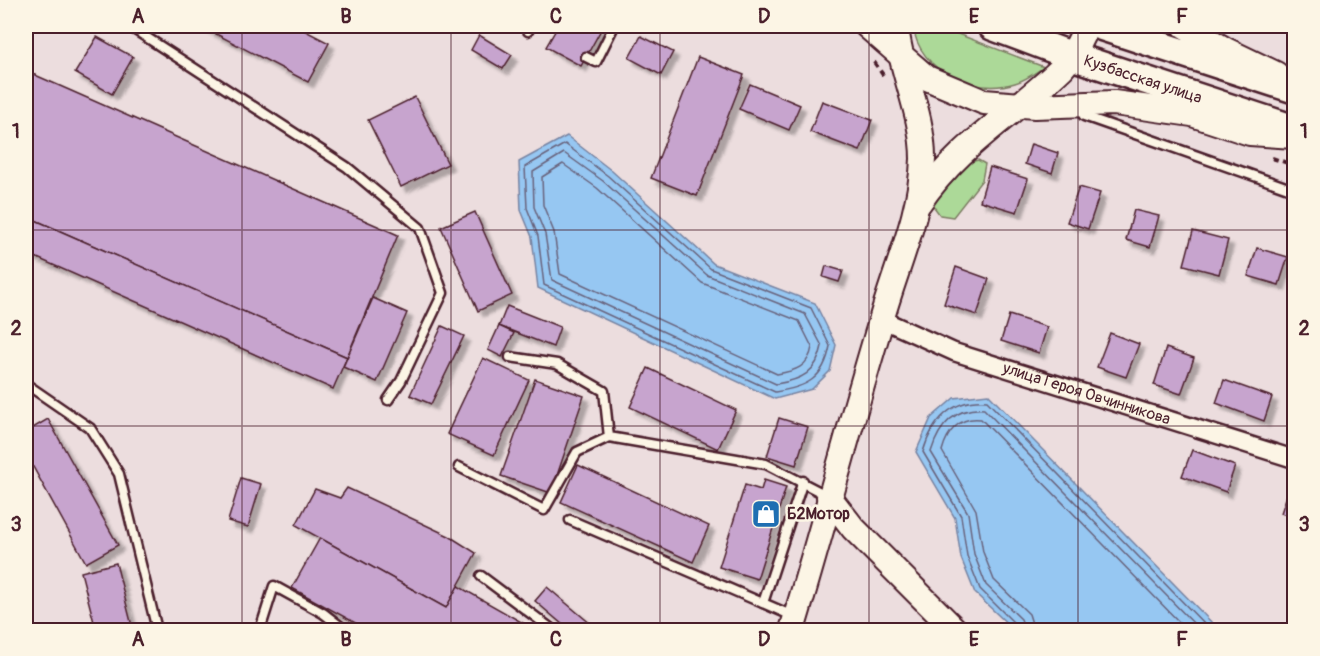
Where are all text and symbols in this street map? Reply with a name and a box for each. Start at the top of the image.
text: A [132,4,145,29]
text: B [340,4,352,29]
text: C [550,4,562,29]
text: D [758,4,771,29]
text: E [969,4,980,29]
text: F [1176,4,1188,29]
street label: Кузбасская улица [1081,51,1205,108]
text: 1 [12,119,20,144]
text: 1 [1300,119,1308,144]
text: 2 [10,316,22,341]
text: 2 [1298,316,1310,341]
street label: улица Героя Овчинникова [999,358,1173,429]
shop icon: Б2Мотор [750,498,782,530]
place label: Б2Мотор [787,504,850,524]
text: 3 [10,512,22,537]
text: 3 [1298,512,1310,537]
text: A [132,627,145,652]
text: B [340,627,352,652]
text: C [550,627,562,652]
text: D [758,627,771,652]
text: E [969,627,980,652]
text: F [1176,627,1188,652]

